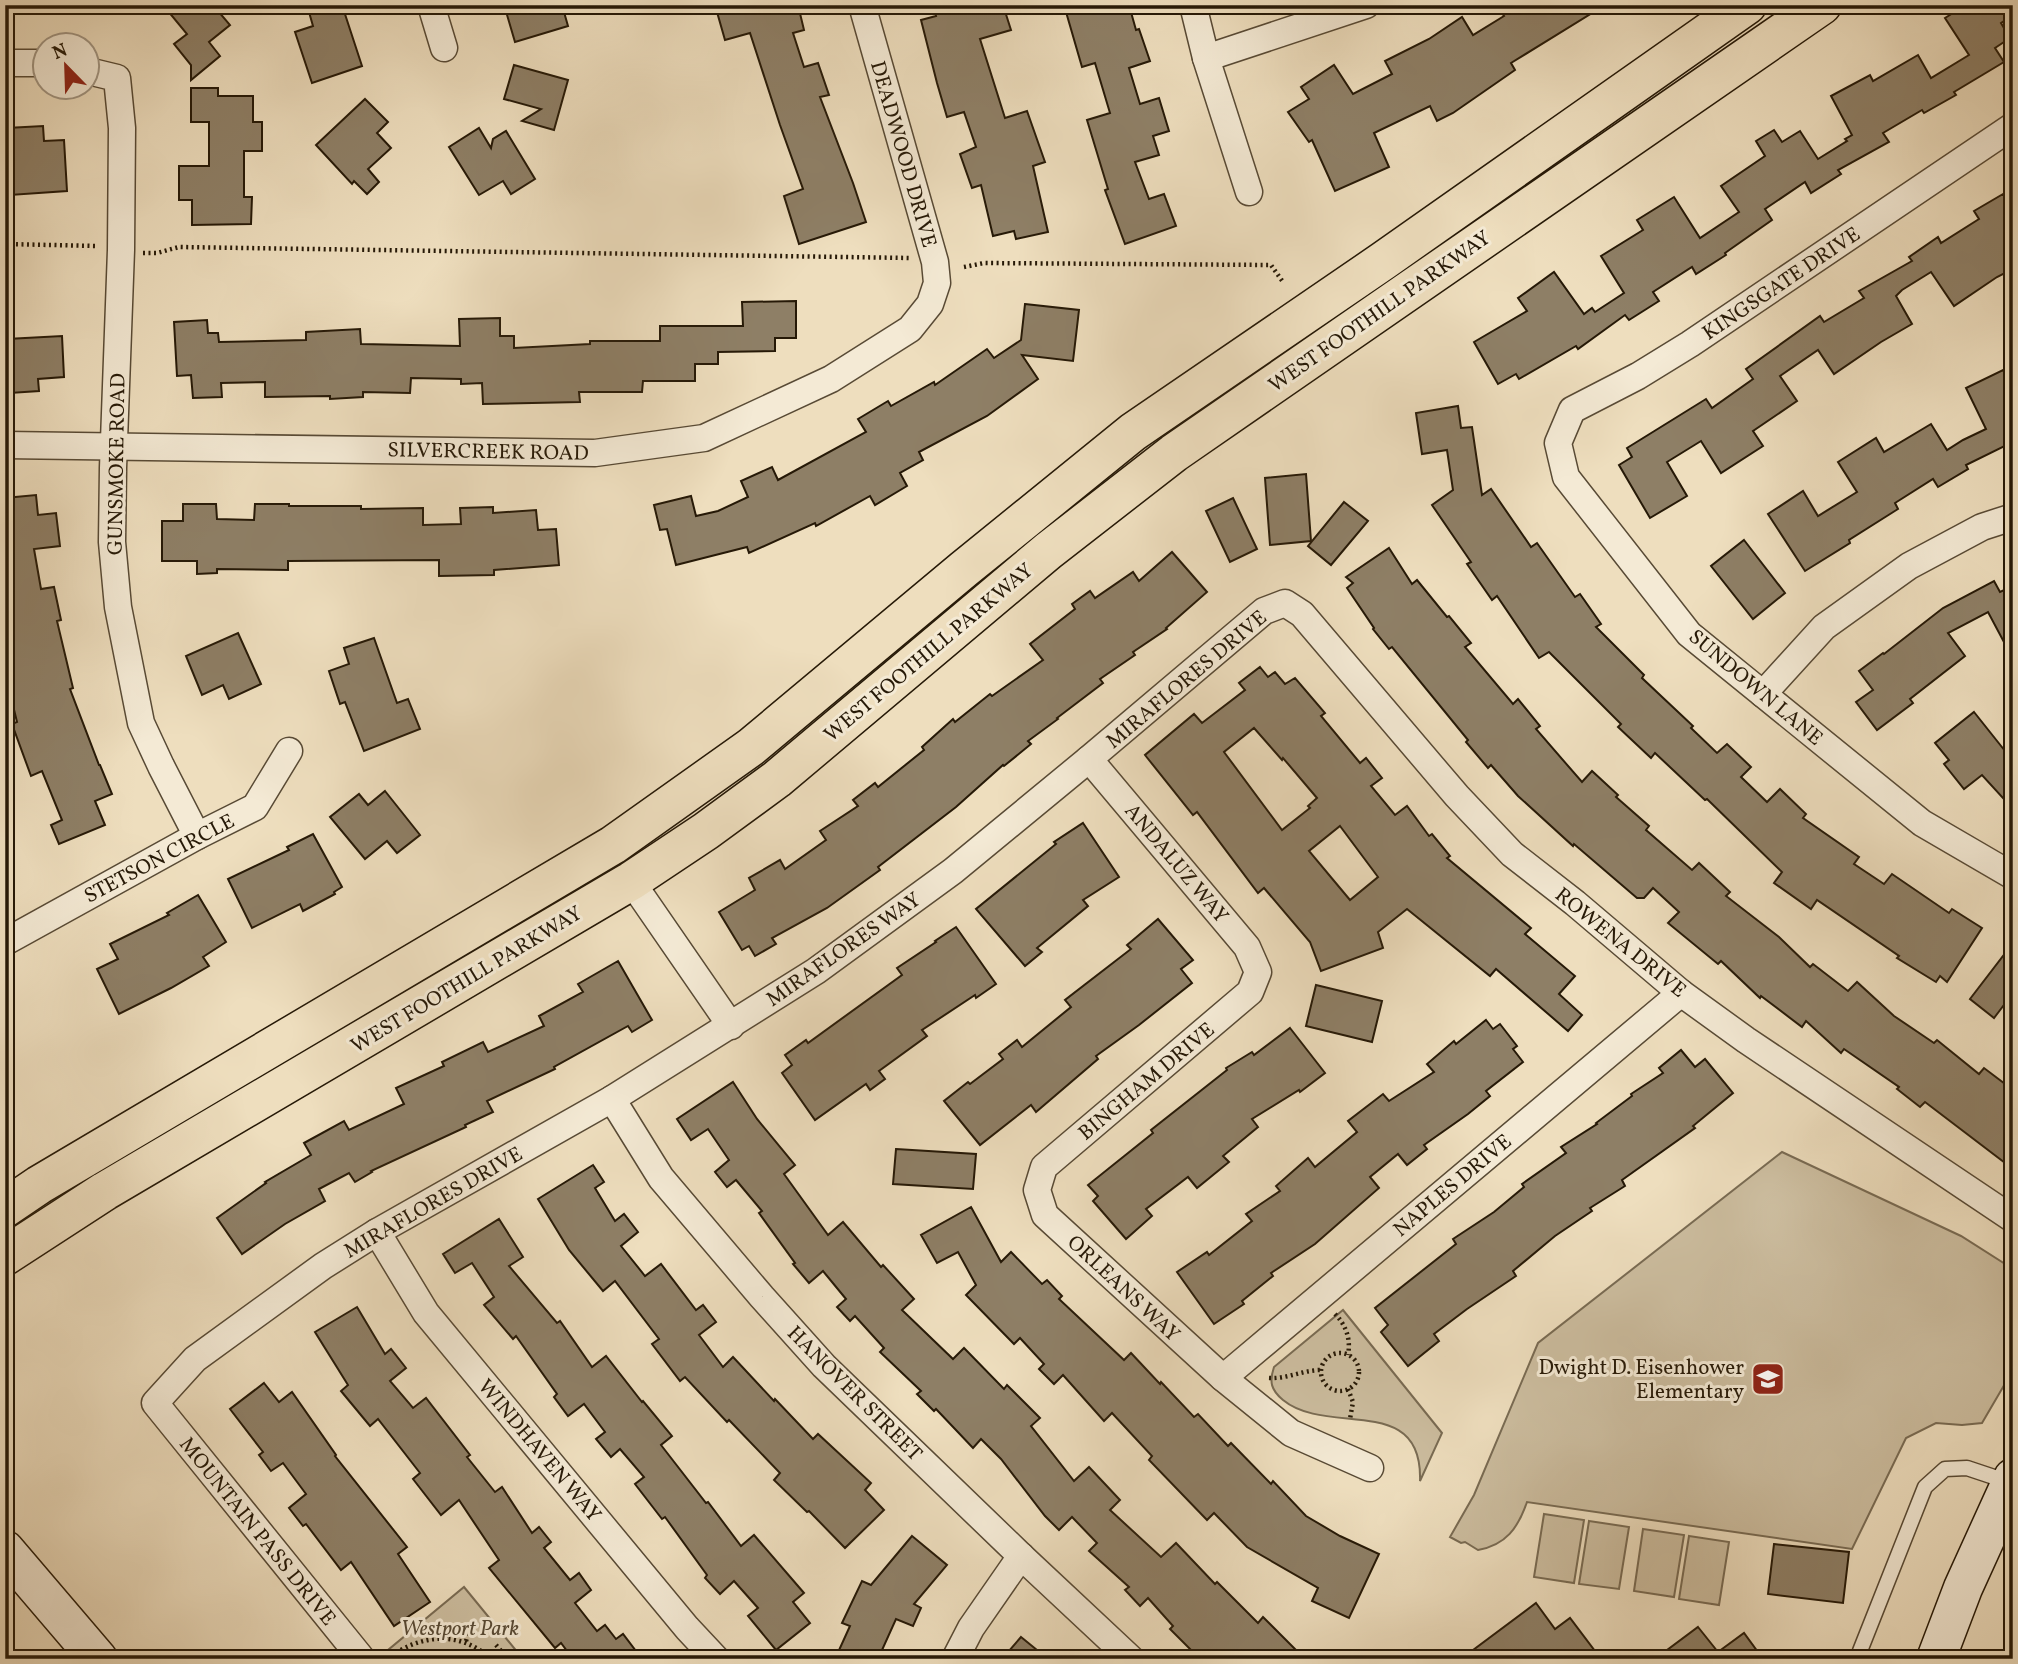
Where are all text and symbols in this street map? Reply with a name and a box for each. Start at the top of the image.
north arrow [32,32,102,102]
text: N [49,37,72,67]
street label: DEADWOOD DRIVE [862,58,943,251]
street label: KINGSGATE DRIVE [1697,221,1867,348]
street label: WEST FOOTHILL PARKWAY [1263,224,1497,400]
street label: GUNSMOKE ROAD [101,373,134,555]
street label: SILVERCREEK ROAD [387,436,589,469]
street label: WEST FOOTHILL PARKWAY [818,557,1040,749]
street label: MIRAFLORES DRIVE [1100,604,1274,756]
street label: SUNDOWN LANE [1682,623,1828,753]
street label: ANDALUZ WAY [1117,798,1235,930]
street label: STETSON CIRCLE [79,807,240,911]
street label: ROWENA DRIVE [1548,881,1692,1005]
street label: MIRAFLORES WAY [761,886,927,1014]
street label: WEST FOOTHILL PARKWAY [346,900,588,1061]
street label: BINGHAM DRIVE [1073,1016,1221,1148]
street label: NAPLES DRIVE [1388,1128,1518,1244]
street label: MIRAFLORES DRIVE [339,1140,528,1266]
street label: ORLEANS WAY [1060,1229,1186,1349]
street label: HANOVER STREET [780,1320,928,1468]
place label: Dwight D. Eisenhower Elementary [1539,1354,1745,1407]
school or university icon: Dwight D. Eisenhower Elementary [1749,1360,1787,1398]
street label: WINDHAVEN WAY [470,1373,607,1529]
street label: MOUNTAIN PASS DRIVE [172,1432,342,1632]
park label: Westport Park [401,1615,519,1644]

